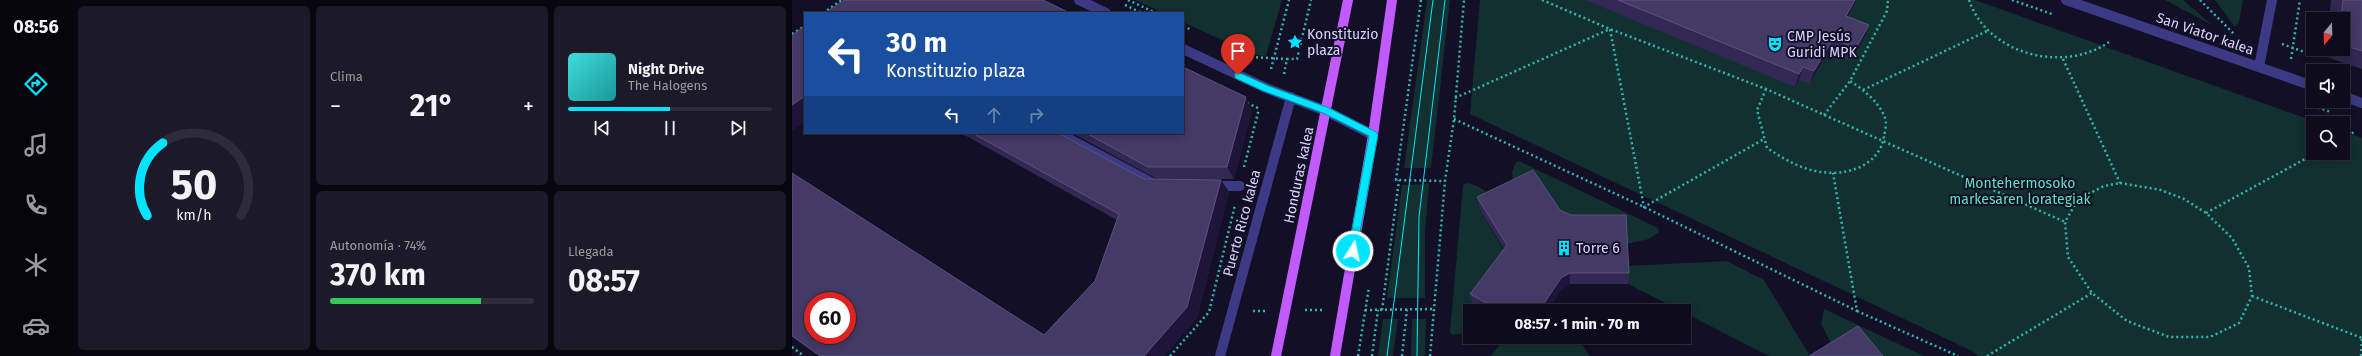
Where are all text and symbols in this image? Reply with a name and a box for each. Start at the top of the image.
street label: San Viator kalea [2154,9,2256,59]
north arrow [2306,12,2350,56]
map controls [2306,12,2350,160]
text: 08:56 [13,16,59,38]
text: 30 m [886,26,947,59]
place label: Konstituzio plaza [1307,26,1378,59]
icon: left [820,28,872,80]
place label: CMP Jesús Guridi MPK [1787,28,1857,61]
place icon: Konstituzio plaza [1286,33,1304,51]
pin [1221,34,1255,75]
theatre icon: CMP Jesús Guridi MPK [1766,35,1784,53]
icon: arrive [1227,40,1249,62]
text: Night Drive [628,60,704,78]
text: Konstituzio plaza [886,60,1026,82]
button: sound [2306,64,2350,108]
text: Clima [330,69,363,84]
icon: directions [22,70,50,98]
text: The Halogens [628,78,707,93]
text: 21° [410,88,454,124]
text: − [330,93,341,120]
text: + [523,93,534,120]
icon: left [941,104,963,126]
icon: ahead [983,104,1005,126]
icon: right [1025,104,1047,126]
button: search [2306,116,2350,160]
icon: previous [591,117,613,139]
icon: pause [659,117,681,139]
icon: next [727,117,749,139]
street label: Honduras kalea [1280,125,1318,225]
icon: music [22,131,50,159]
text: 50 [171,160,217,210]
street label: Puerto Rico kalea [1220,168,1264,278]
park label: Montehermosoko markesaren lorategiak [1949,175,2092,208]
icon: phone [22,191,50,219]
text: km/h [176,207,212,224]
position arrow [1332,230,1374,272]
text: Autonomía · 74% [330,238,427,253]
building icon: Torre 6 [1555,239,1573,257]
place label: Torre 6 [1576,240,1620,257]
text: Llegada [568,244,614,259]
icon: climate [22,251,50,279]
text: 370 km [330,257,426,293]
text: 08:57 [568,263,640,299]
speed limit sign: 60 [804,292,856,344]
icon: car [22,312,50,340]
text: 08:57 · 1 min · 70 m [1514,315,1640,333]

